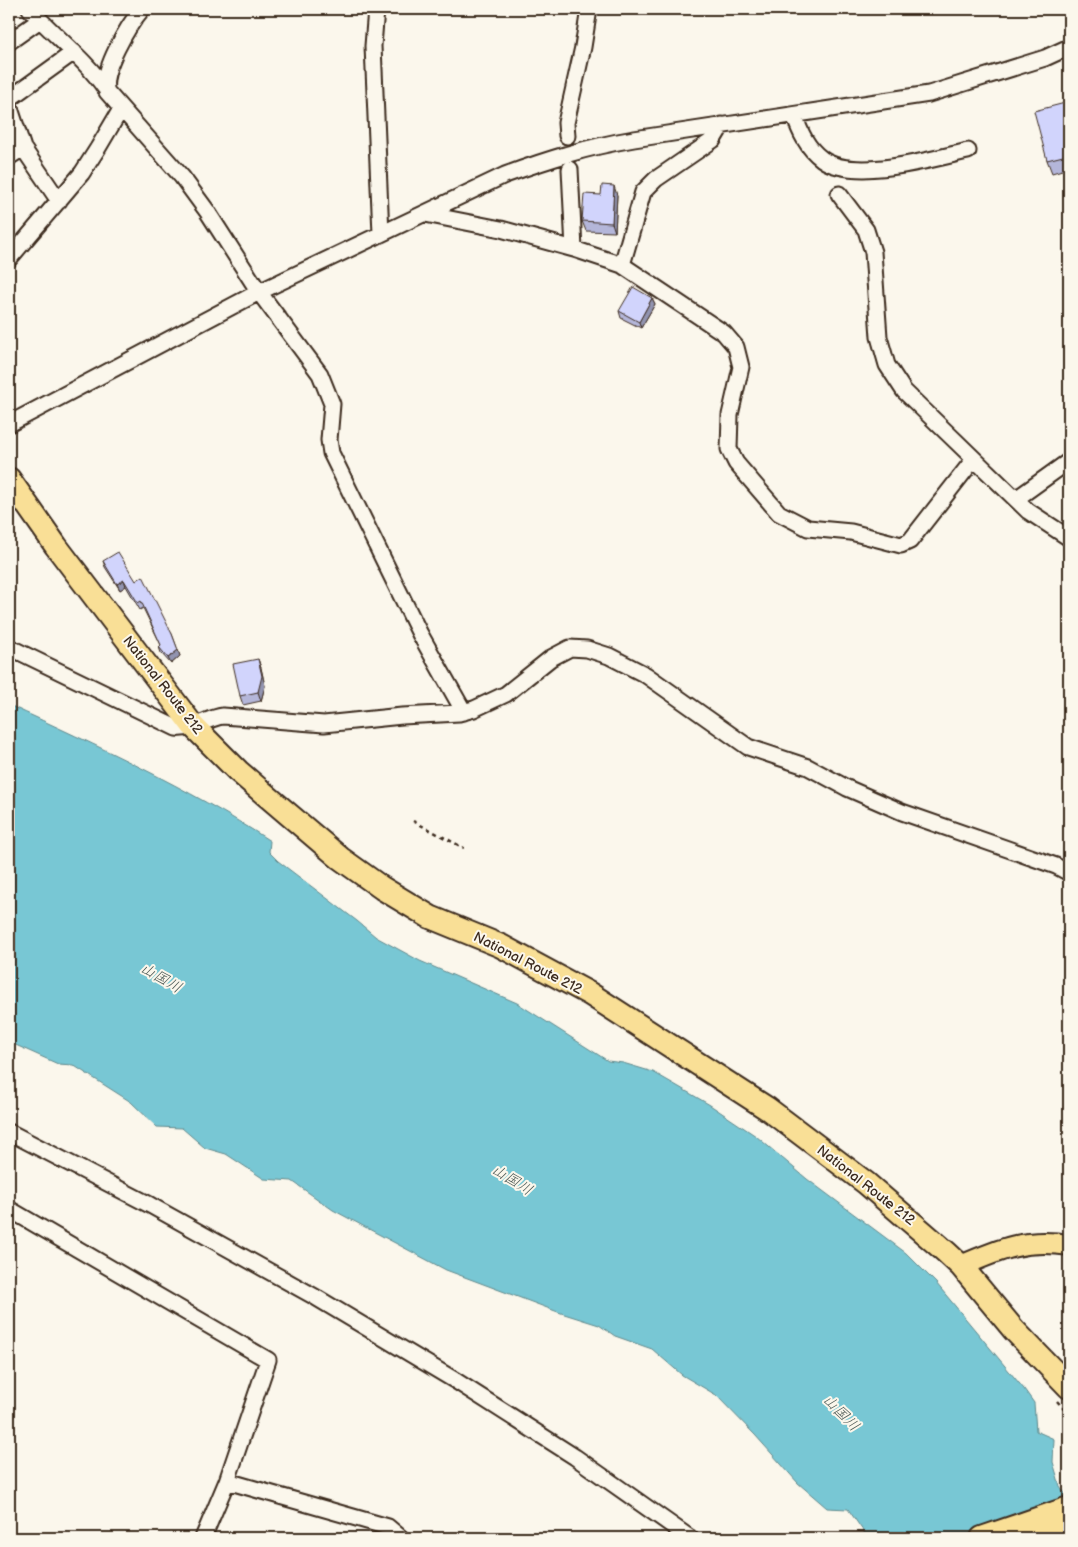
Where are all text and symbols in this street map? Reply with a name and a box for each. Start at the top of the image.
street label: National Route 212 [119,633,207,738]
street label: National Route 212 [471,928,586,998]
water label: 山国川 [137,959,185,997]
street label: National Route 212 [814,1141,919,1229]
water label: 山国川 [488,1160,536,1200]
water label: 山国川 [818,1390,864,1436]

